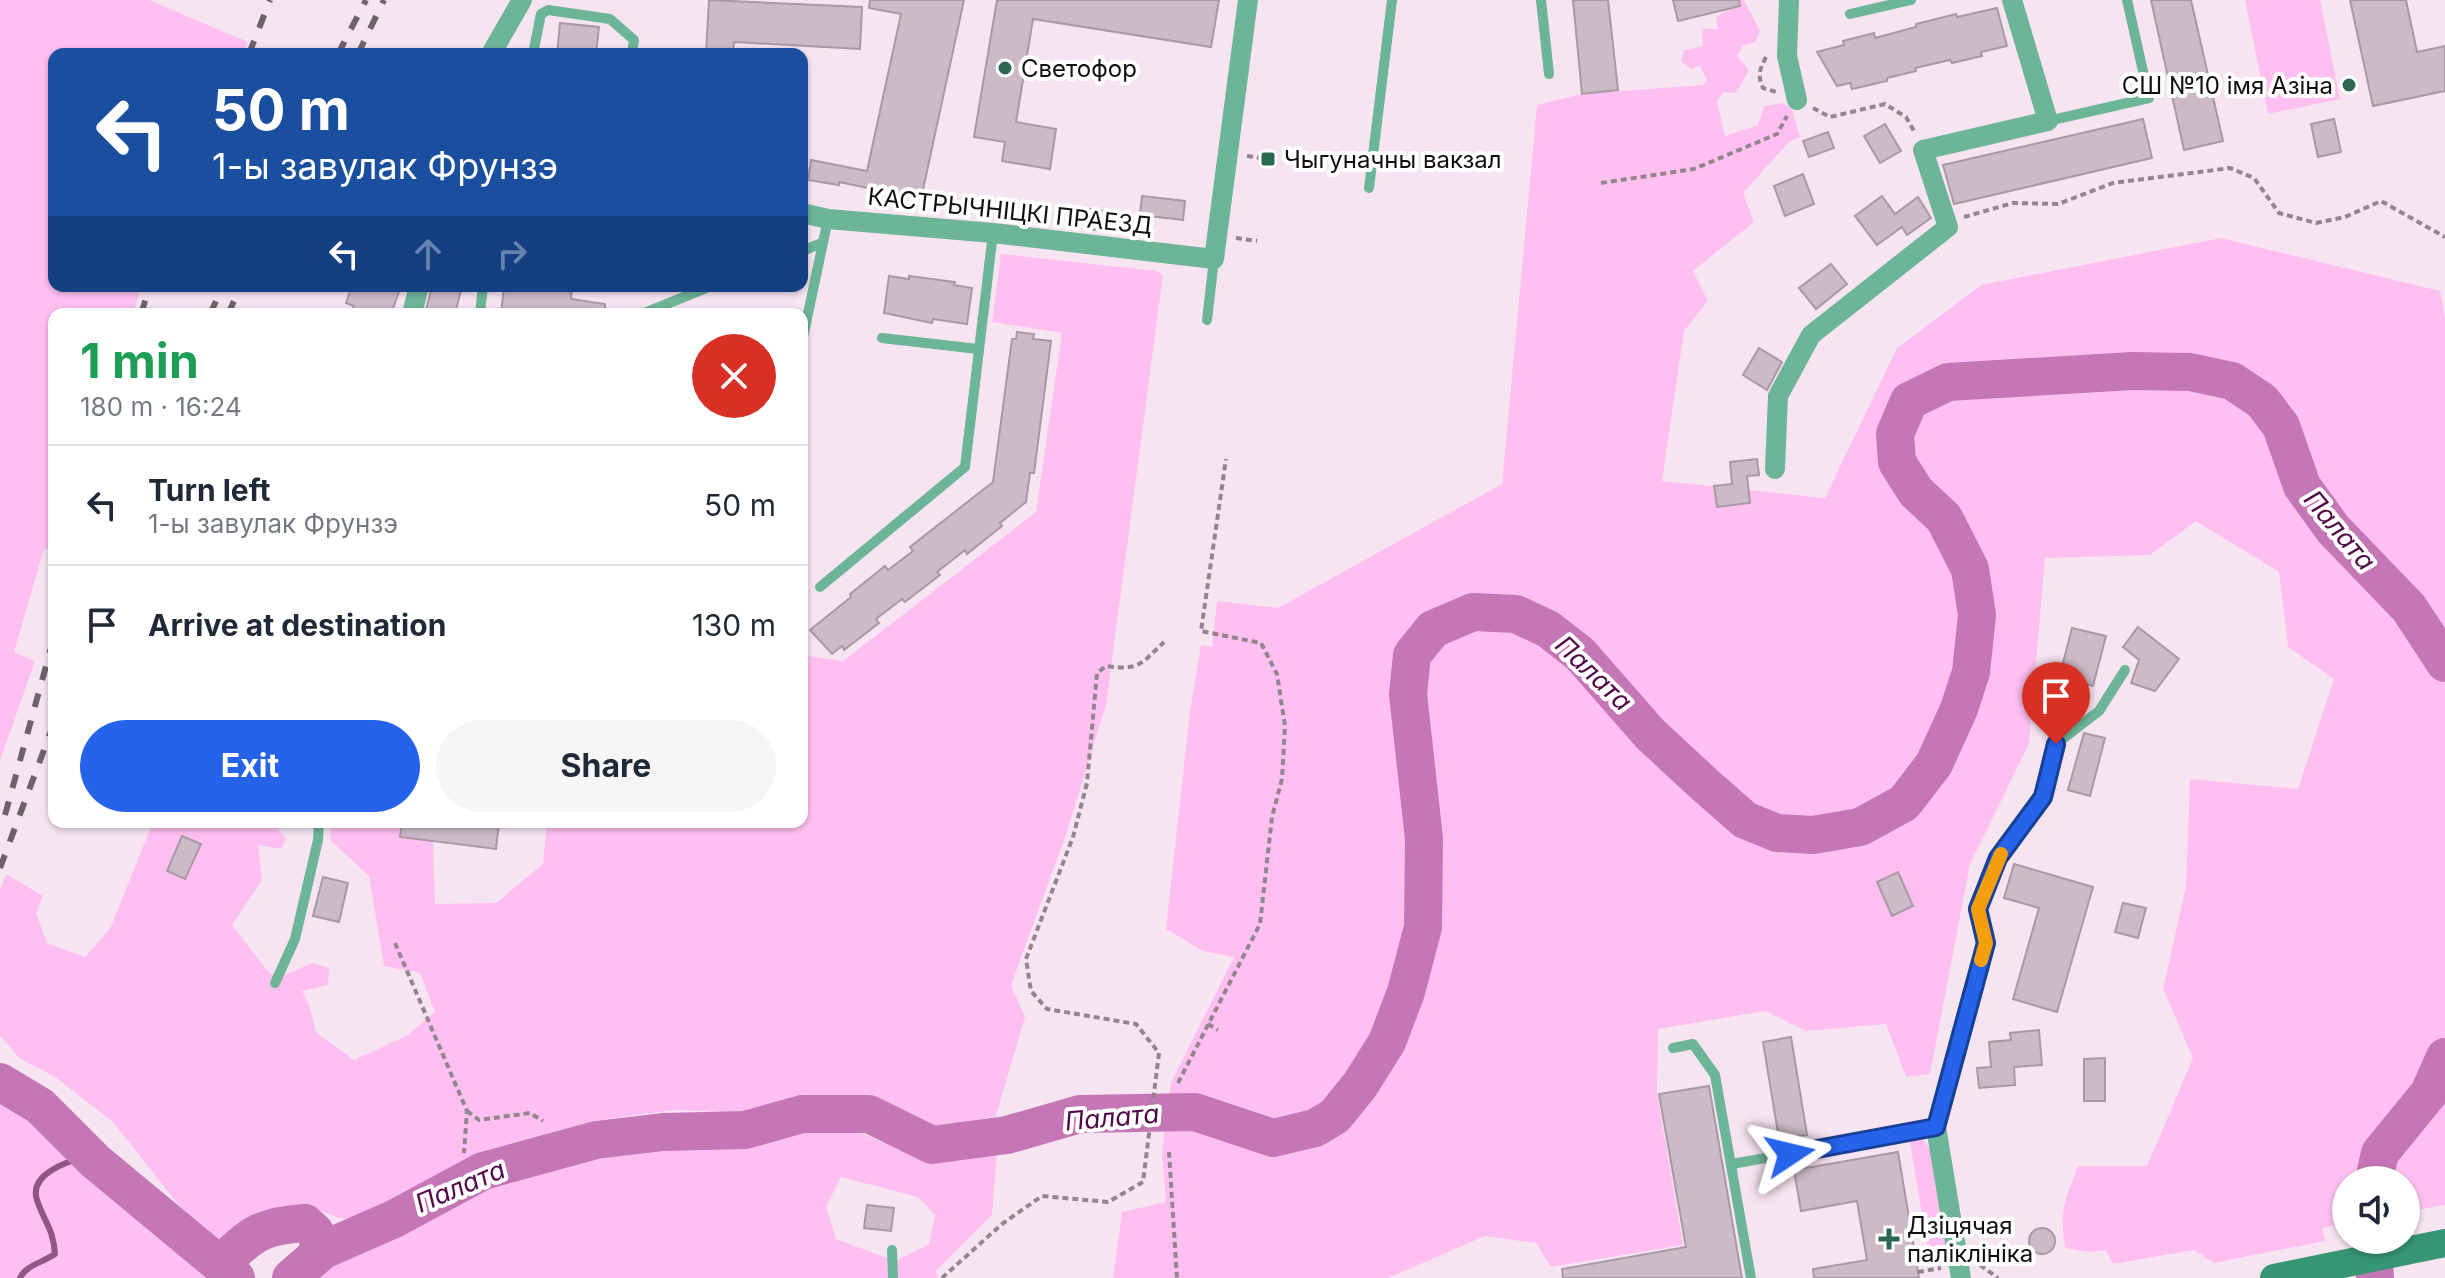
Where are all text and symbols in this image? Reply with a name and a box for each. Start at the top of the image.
place label: Светофор [1021,54,1137,83]
marker: Светофор [996,59,1014,77]
place label: СШ №10 імя Азіна [2122,71,2333,100]
text: 50 m [212,76,350,144]
marker: СШ №10 імя Азіна [2340,76,2358,94]
icon: left [80,80,184,184]
text: 1-ы завулак Фрунзэ [212,144,558,188]
place label: Чыгуначны вакзал [1284,145,1502,174]
marker: Чыгуначны вакзал [1259,150,1277,168]
street label: КАСТРЫЧНІЦКІ ПРАЕЗД [866,182,1154,240]
icon: left [322,232,366,276]
icon: ahead [406,232,450,276]
icon: right [490,232,534,276]
text: 1 min [80,331,199,390]
button: close [692,334,776,418]
text: 180 m · 16:24 [80,391,242,422]
text: Turn left [148,472,270,508]
icon: left [80,483,124,527]
water label: Палата [2298,484,2382,576]
text: 50 m [704,487,776,523]
text: 1-ы завулак Фрунзэ [148,508,398,539]
icon: arrive [80,603,124,647]
text: Arrive at destination [148,607,446,643]
text: 130 m [692,607,776,643]
water label: Палата [1549,629,1639,717]
pin [2022,662,2090,744]
icon: arrive [2034,674,2078,718]
button: Exit [80,720,420,812]
button: Share [436,720,776,812]
water label: Палата [1064,1097,1160,1137]
position arrow [1748,1112,1832,1196]
water label: Палата [411,1153,509,1219]
map controls [2332,1166,2420,1254]
button: sound [2332,1166,2420,1254]
place label: Дзіцячая паліклініка [1907,1211,2033,1268]
marker: Дзіцячая паліклініка [1878,1228,1900,1250]

